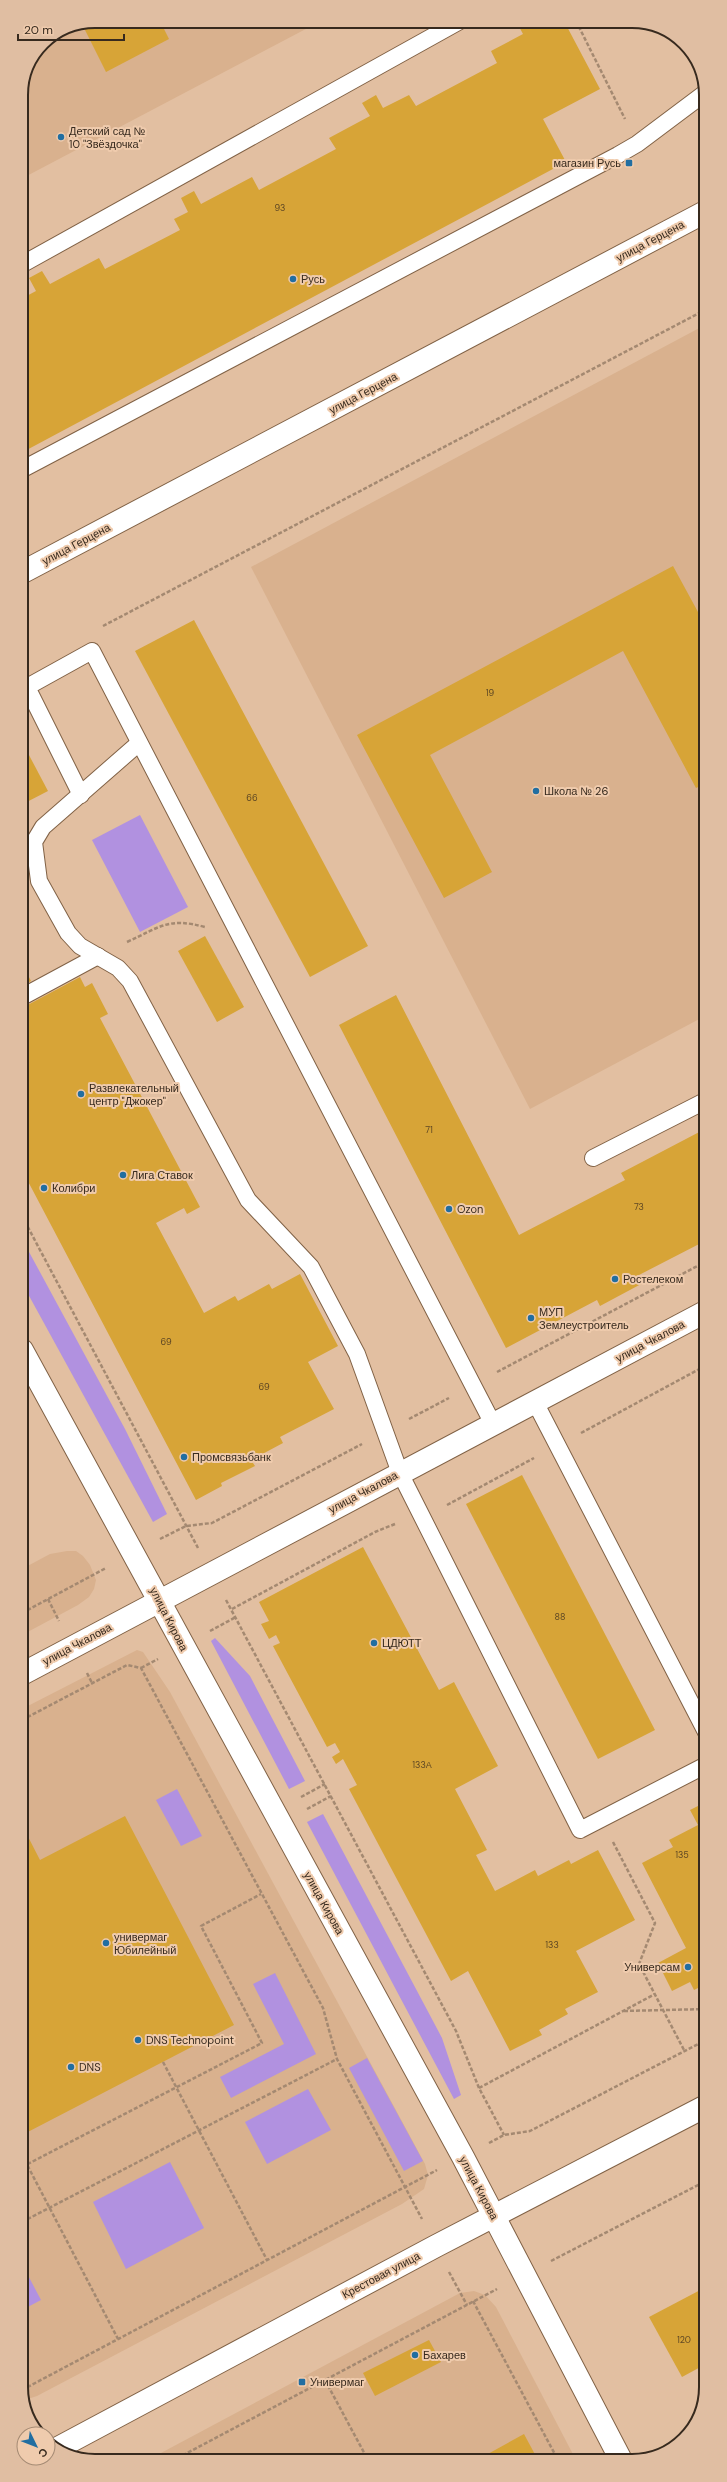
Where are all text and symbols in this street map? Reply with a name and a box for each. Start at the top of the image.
scale bar [18,16,124,42]
text: 20 m [24,22,53,38]
place label: Детский сад № 10 "Звёздочка" [69,124,146,151]
marker: Детский сад № 10 "Звёздочка" [56,132,66,142]
place label: магазин Русь [553,156,621,170]
marker: магазин Русь [624,158,634,168]
house number: 93 [275,202,285,214]
street label: улица Герцена [614,217,687,265]
place label: Русь [301,272,325,286]
marker: Русь [288,274,298,284]
street label: улица Герцена [327,369,400,417]
street label: улица Герцена [40,520,113,568]
house number: 19 [486,687,495,699]
place label: Школа № 26 [544,784,608,798]
marker: Школа № 26 [531,786,541,796]
house number: 66 [246,792,258,804]
place label: Развлекательный центр "Джокер" [89,1081,179,1108]
marker: Развлекательный центр "Джокер" [76,1089,86,1099]
house number: 71 [425,1124,433,1136]
place label: Лига Ставок [131,1168,193,1182]
marker: Лига Ставок [118,1170,128,1180]
place label: Колибри [52,1181,95,1195]
marker: Колибри [39,1183,49,1193]
house number: 73 [634,1201,644,1213]
place label: Ozon [457,1202,483,1216]
marker: Ozon [444,1204,454,1214]
place label: Ростелеком [623,1272,683,1286]
marker: Ростелеком [610,1274,620,1284]
place label: МУП Землеустроитель [539,1305,629,1332]
marker: МУП Землеустроитель [526,1313,536,1323]
street label: улица Чкалова [613,1317,688,1365]
house number: 69 [160,1336,172,1348]
house number: 69 [258,1381,270,1393]
place label: Промсвязьбанк [192,1450,271,1464]
marker: Промсвязьбанк [179,1452,189,1462]
street label: улица Чкалова [326,1468,401,1516]
street label: улица Кирова [147,1585,191,1654]
house number: 88 [555,1611,565,1623]
street label: улица Чкалова [40,1620,115,1668]
place label: ЦДЮТТ [382,1636,422,1650]
marker: ЦДЮТТ [369,1638,379,1648]
house number: 133А [412,1759,432,1771]
house number: 135 [675,1849,689,1861]
street label: улица Кирова [301,1869,347,1938]
place label: универмаг Юбилейный [114,1930,176,1957]
marker: универмаг Юбилейный [101,1938,111,1948]
house number: 133 [545,1939,559,1951]
place label: Универсам [624,1960,680,1974]
marker: Универсам [683,1962,693,1972]
place label: DNS Technopoint [146,2033,234,2047]
marker: DNS Technopoint [133,2035,143,2045]
place label: DNS [79,2060,101,2074]
marker: DNS [66,2062,76,2072]
street label: улица Кирова [456,2154,502,2223]
street label: Крестовая улица [340,2248,423,2301]
house number: 120 [677,2334,691,2346]
place label: Бахарев [423,2348,466,2362]
marker: Бахарев [410,2350,420,2360]
place label: Универмаг [310,2375,364,2389]
marker: Универмаг [297,2377,307,2387]
north arrow [16,2426,56,2466]
text: С [35,2445,51,2461]

